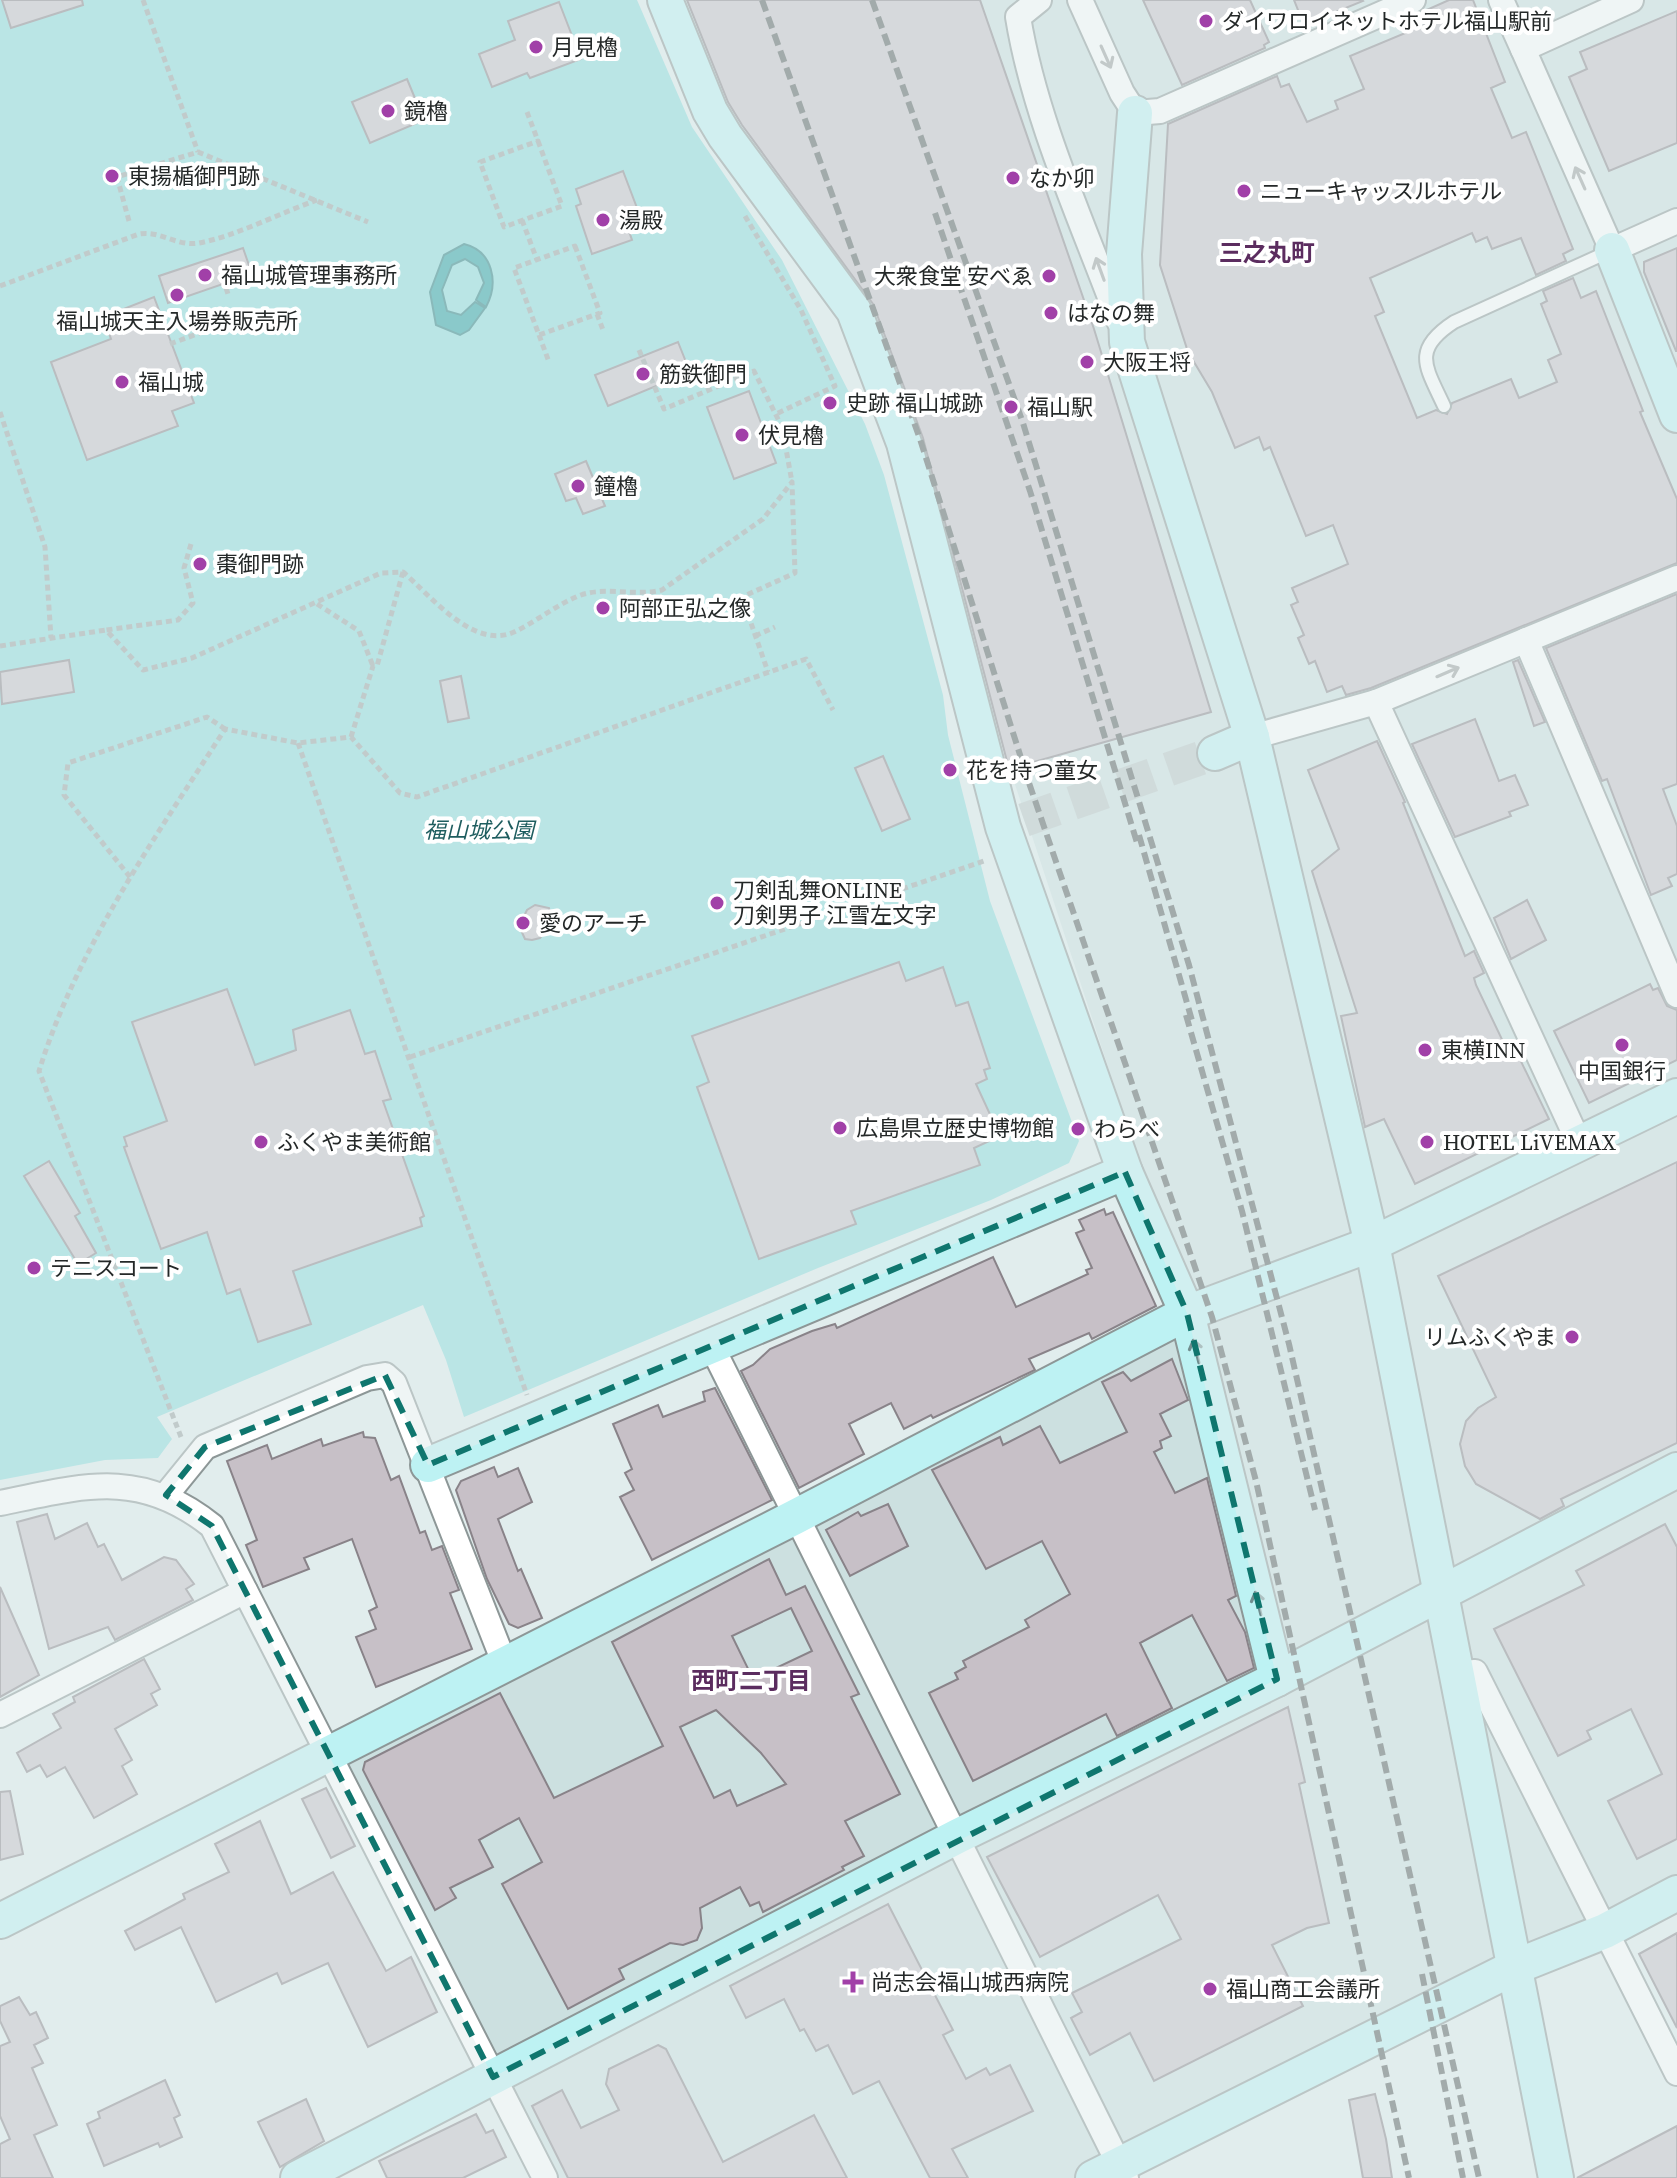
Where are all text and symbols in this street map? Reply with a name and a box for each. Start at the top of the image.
place label: ダイワロイネットホテル福山駅前 [1222,6,1552,36]
marker: ダイワロイネットホテル福山駅前 [1197,12,1215,30]
place label: 月見櫓 [552,32,618,62]
marker: 月見櫓 [527,38,545,56]
one-way arrow [1099,45,1114,69]
place label: 鏡櫓 [404,96,448,126]
marker: 鏡櫓 [379,102,397,120]
place label: 東揚楯御門跡 [128,161,260,191]
place label: なか卯 [1029,163,1095,193]
marker: 東揚楯御門跡 [103,167,121,185]
one-way arrow [1572,167,1587,191]
marker: なか卯 [1004,169,1022,187]
place label: ニューキャッスルホテル [1260,176,1502,206]
marker: ニューキャッスルホテル [1235,182,1253,200]
place label: 湯殿 [619,205,663,235]
marker: 湯殿 [594,211,612,229]
district label: 三之丸町 [1219,236,1315,269]
one-way arrow [1092,257,1106,282]
place label: 福山城管理事務所 [221,260,397,290]
place label: 大衆食堂 安べゑ [874,261,1033,291]
marker: 福山城管理事務所 [196,266,214,284]
marker: 大衆食堂 安べゑ [1040,267,1058,285]
marker: 福山城天主入場券販売所 [168,286,186,304]
place label: はなの舞 [1067,298,1155,328]
marker: はなの舞 [1042,304,1060,322]
place label: 福山城天主入場券販売所 [56,306,298,336]
place label: 大阪王将 [1103,347,1191,377]
marker: 大阪王将 [1078,353,1096,371]
place label: 筋鉄御門 [659,359,747,389]
marker: 筋鉄御門 [634,365,652,383]
place label: 福山城 [138,367,204,397]
marker: 福山城 [113,373,131,391]
place label: 史跡 福山城跡 [846,388,983,418]
place label: 福山駅 [1027,392,1093,422]
marker: 史跡 福山城跡 [821,394,839,412]
marker: 福山駅 [1002,398,1020,416]
place label: 伏見櫓 [758,420,824,450]
marker: 伏見櫓 [733,426,751,444]
place label: 鐘櫓 [594,471,638,501]
marker: 鐘櫓 [569,477,587,495]
place label: 棗御門跡 [216,549,304,579]
marker: 棗御門跡 [191,555,209,573]
place label: 阿部正弘之像 [619,593,751,623]
marker: 阿部正弘之像 [594,599,612,617]
one-way arrow [1435,664,1460,678]
place label: 花を持つ童女 [966,755,1098,785]
marker: 花を持つ童女 [941,761,959,779]
park label: 福山城公園 [424,815,537,845]
place label: 刀剣乱舞ONLINE 刀剣男子 江雪左文字 [733,875,936,930]
marker: 刀剣乱舞ONLINE 刀剣男子 江雪左文字 [708,894,726,912]
place label: 愛のアーチ [539,908,648,938]
marker: 愛のアーチ [514,914,532,932]
place label: 東横INN [1441,1035,1526,1065]
marker: 中国銀行 [1613,1036,1631,1054]
marker: 東横INN [1416,1041,1434,1059]
place label: 中国銀行 [1578,1056,1666,1086]
place label: 広島県立歴史博物館 [856,1113,1054,1143]
place label: わらべ [1094,1114,1160,1144]
marker: 広島県立歴史博物館 [831,1119,849,1137]
marker: わらべ [1069,1120,1087,1138]
place label: ふくやま美術館 [277,1127,431,1157]
place label: HOTEL LiVEMAX [1443,1127,1617,1157]
marker: ふくやま美術館 [252,1133,270,1151]
marker: HOTEL LiVEMAX [1418,1133,1436,1151]
place label: テニスコート [50,1253,182,1283]
marker: テニスコート [25,1259,43,1277]
place label: リムふくやま [1424,1322,1556,1352]
marker: リムふくやま [1563,1328,1581,1346]
one-way arrow [1188,1338,1203,1364]
one-way arrow [1250,1591,1265,1616]
district label: 西町二丁目 [691,1664,811,1697]
place label: 尚志会福山城西病院 [871,1967,1069,1997]
marker: 尚志会福山城西病院 [842,1971,864,1993]
place label: 福山商工会議所 [1226,1974,1380,2004]
marker: 福山商工会議所 [1201,1980,1219,1998]

